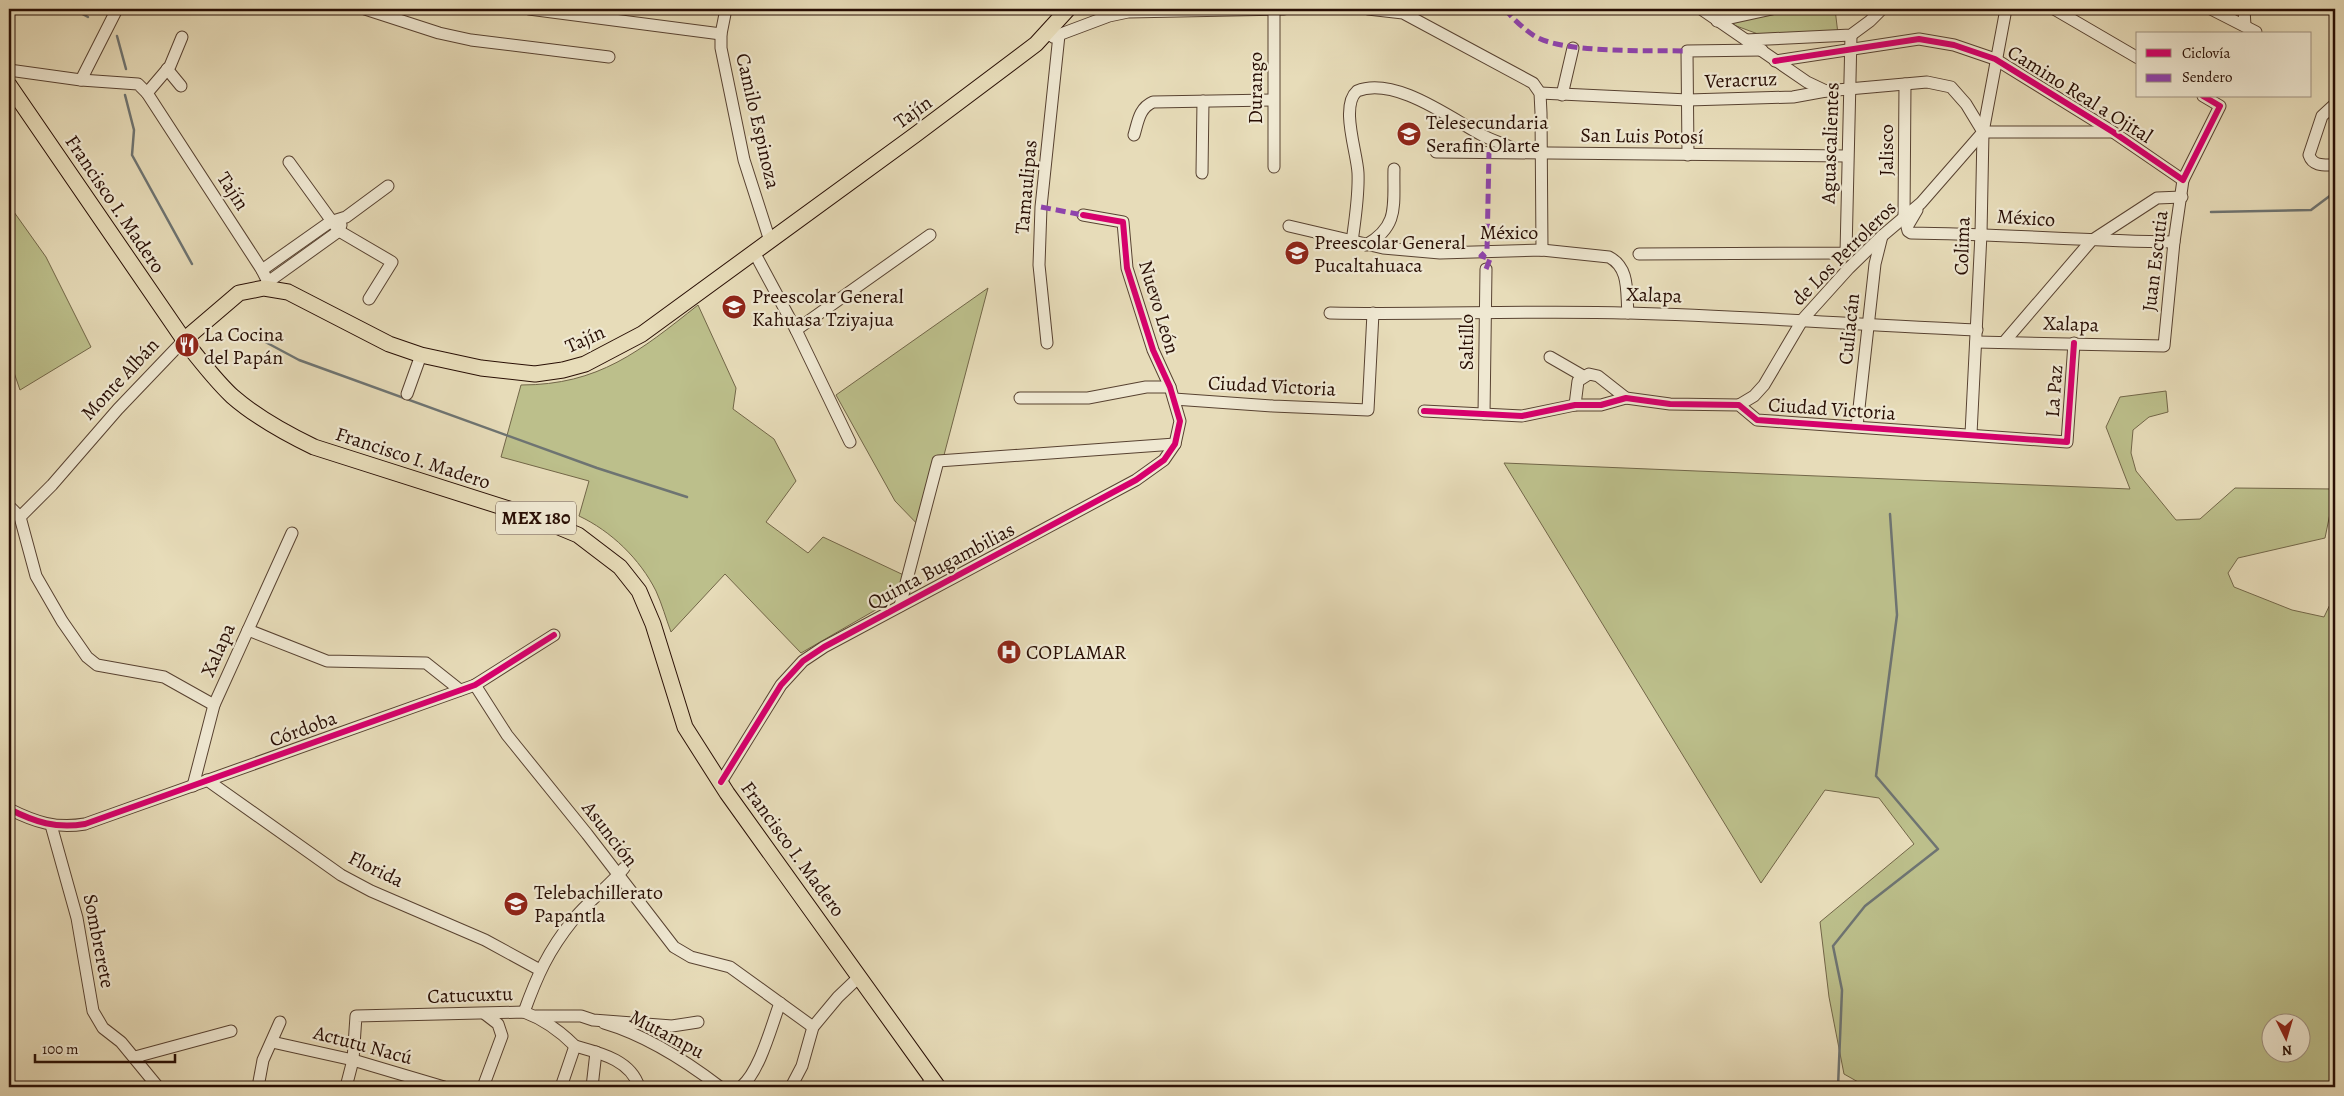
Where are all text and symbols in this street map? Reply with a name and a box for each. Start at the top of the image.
legend [2136,32,2312,98]
street label: Camino Real a Ojital [2002,38,2158,150]
text: Ciclovía [2182,43,2230,63]
street label: Camilo Espinoza [729,51,787,192]
street label: Durango [1242,52,1269,124]
street label: Veracruz [1703,65,1778,95]
text: Sendero [2182,67,2232,87]
street label: Aguascalientes [1814,82,1846,205]
street label: Tajín [889,89,937,135]
place label: Telesecundaria Serafin Olarte [1426,109,1549,159]
school or university icon: Telesecundaria Serafin Olarte [1396,121,1422,147]
street label: San Luis Potosí [1580,121,1704,151]
street label: Jalisco [1873,124,1900,176]
street label: Francisco I. Madero [59,130,171,278]
street label: Tamaulipas [1008,139,1044,235]
street label: Tajín [211,167,255,216]
street label: de Los Petroleros [1786,195,1902,311]
street label: México [1996,202,2056,234]
street label: Juan Escutia [2135,208,2175,313]
street label: Colima [1947,216,1977,276]
street label: México [1480,219,1538,246]
place label: Preescolar General Pucaltahuaca [1314,229,1466,279]
school or university icon: Preescolar General Pucaltahuaca [1284,240,1310,266]
street label: Nuevo León [1132,257,1186,357]
street label: Xalapa [1625,281,1683,309]
place label: Preescolar General Kahuasa Tziyajua [752,283,904,333]
street label: Culiacán [1832,292,1866,366]
school or university icon: Preescolar General Kahuasa Tziyajua [721,294,747,320]
street label: Xalapa [2042,310,2100,338]
street label: Saltillo [1453,314,1480,370]
street label: Tajín [561,318,609,360]
place label: La Cocina del Papán [204,321,285,371]
street label: Monte Albán [75,332,165,426]
restaurant icon: La Cocina del Papán [174,332,200,358]
street label: La Paz [2039,364,2069,418]
street label: Ciudad Victoria [1207,369,1337,403]
street label: Ciudad Victoria [1767,391,1897,427]
street label: Francisco I. Madero [332,420,494,496]
road number: MEX 180 [496,502,576,534]
street label: Quinta Bugambilias [863,516,1019,616]
street label: Xalapa [194,618,242,681]
hospital icon: COPLAMAR [996,639,1022,665]
place label: COPLAMAR [1026,639,1127,666]
street label: Córdoba [266,704,341,754]
street label: Francisco I. Madero [735,776,851,922]
street label: Asunción [575,795,644,872]
street label: Florida [344,844,409,894]
place label: Telebachillerato Papantla [534,879,663,929]
school or university icon: Telebachillerato Papantla [503,891,529,917]
street label: Sombrerete [77,892,121,990]
street label: Catucuxtu [427,980,513,1010]
street label: Mutampu [625,1003,709,1065]
north arrow [2262,1014,2312,1064]
street label: Actutu Nacú [310,1019,416,1071]
scale bar [35,1031,175,1063]
text: 100 m [42,1039,79,1059]
text: N [2281,1041,2293,1060]

